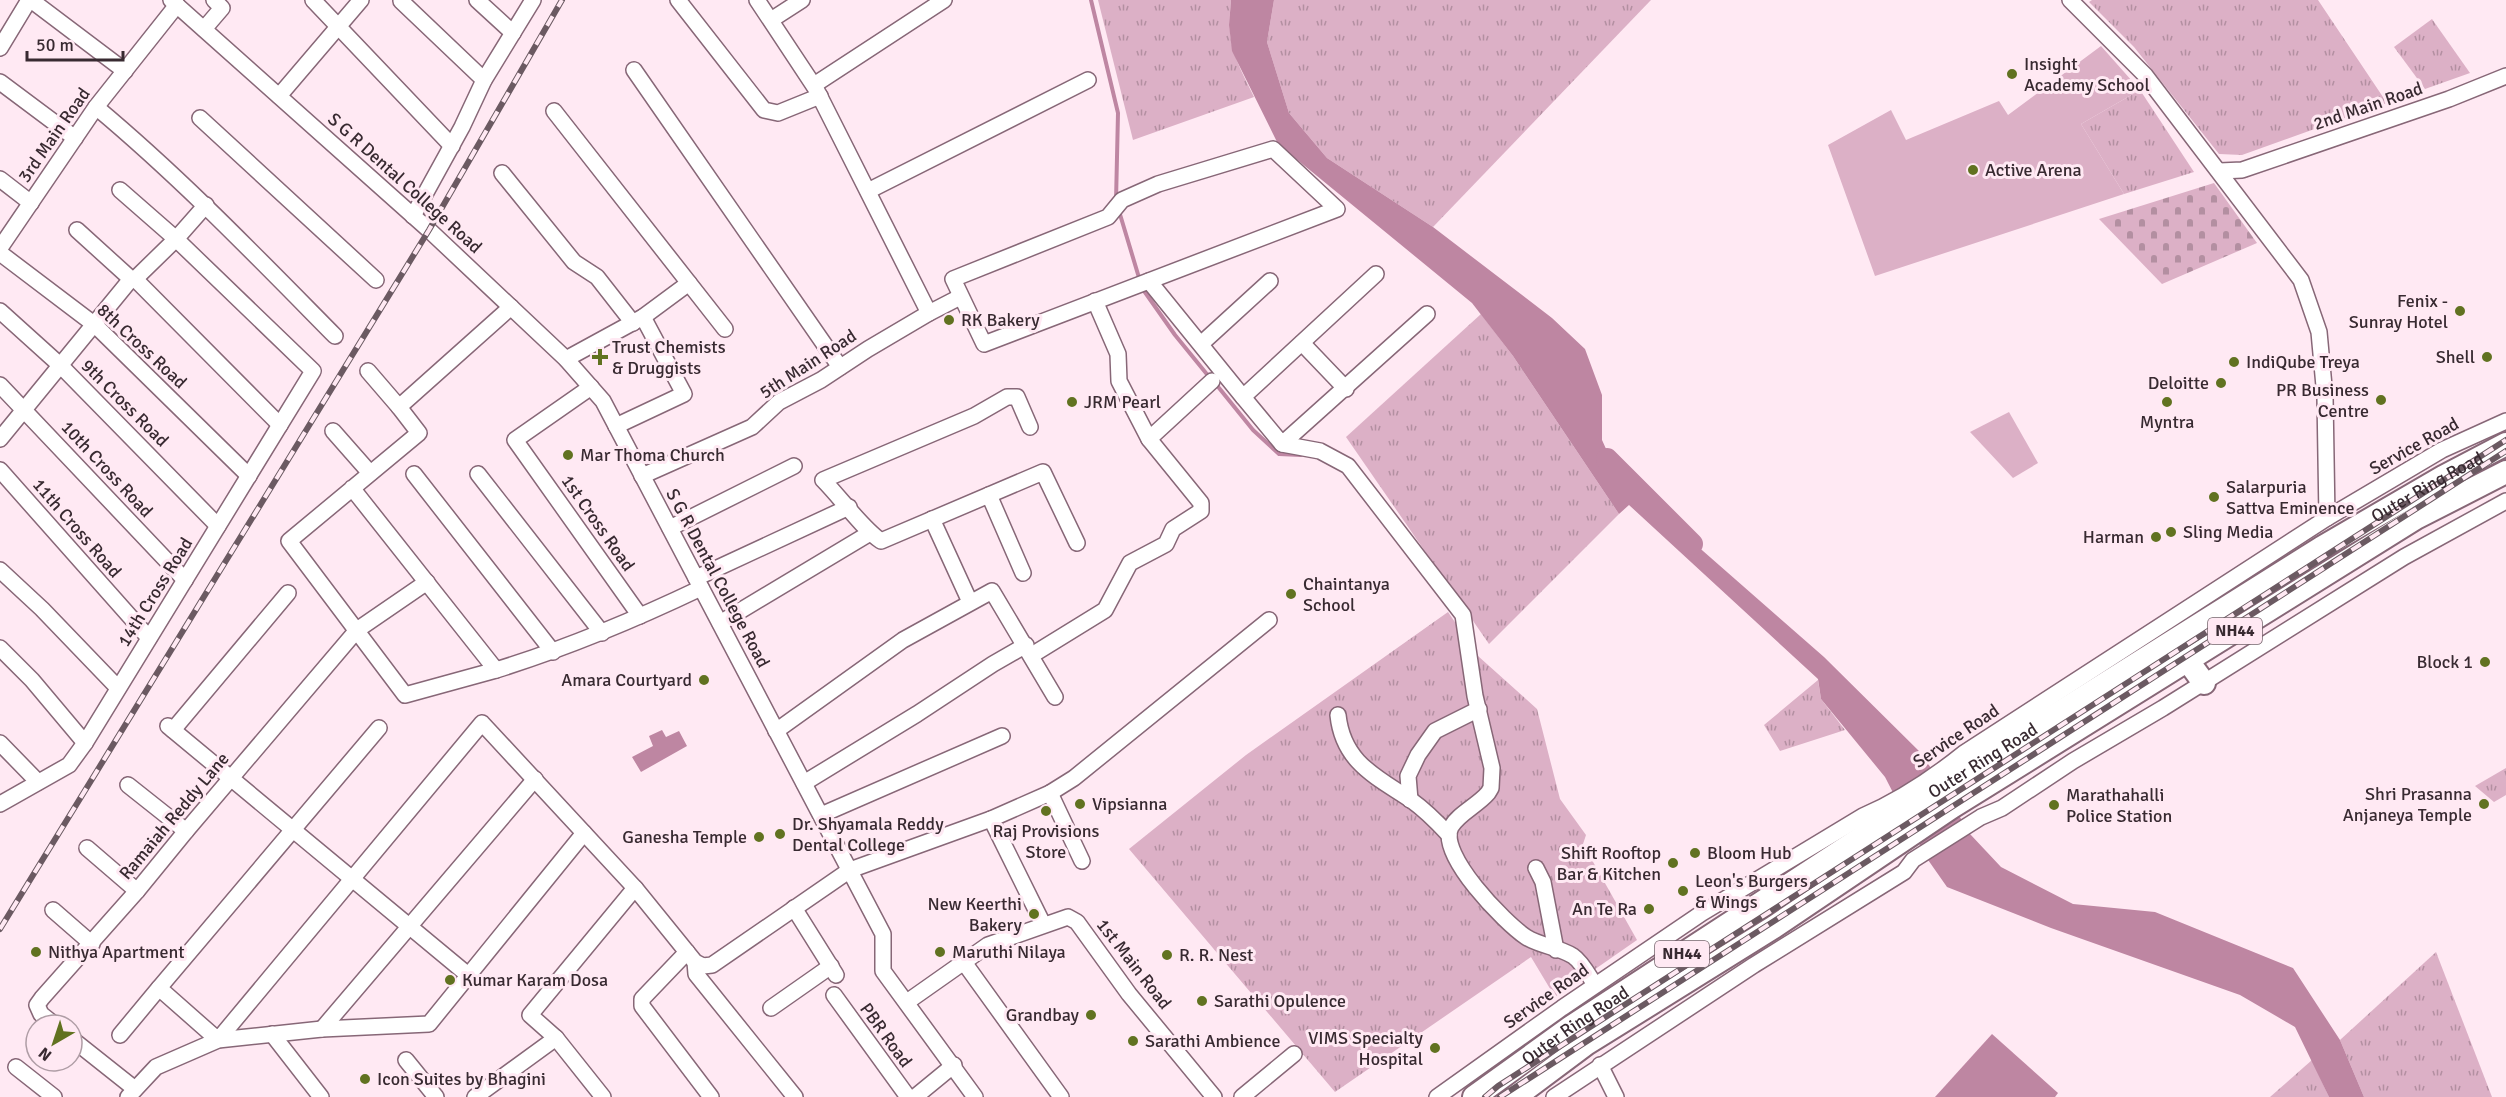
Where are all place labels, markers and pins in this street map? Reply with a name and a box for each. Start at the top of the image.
place label: Insight Academy School [2024,53,2150,96]
marker: Insight Academy School [2005,67,2019,81]
place label: Active Arena [1985,159,2082,181]
marker: Active Arena [1966,163,1980,177]
place label: Fenix - Sunray Hotel [2349,290,2448,333]
marker: Fenix - Sunray Hotel [2453,304,2467,318]
place label: RK Bakery [961,309,1040,331]
marker: RK Bakery [942,313,956,327]
place label: Trust Chemists & Druggists [612,336,726,379]
place label: Shell [2436,346,2475,368]
marker: Trust Chemists & Druggists [593,350,607,364]
marker: Shell [2480,350,2494,364]
place label: IndiQube Treya [2246,351,2360,373]
marker: IndiQube Treya [2227,355,2241,369]
place label: Deloitte [2148,372,2209,394]
marker: Deloitte [2214,376,2228,390]
place label: PR Business Centre [2276,379,2369,422]
place label: JRM Pearl [1084,391,1161,413]
marker: PR Business Centre [2374,393,2388,407]
marker: JRM Pearl [1065,395,1079,409]
marker: Myntra [2160,395,2174,409]
place label: Myntra [2140,411,2194,433]
place label: Mar Thoma Church [580,444,725,466]
marker: Mar Thoma Church [561,448,575,462]
place label: Salarpuria Sattva Eminence [2226,476,2354,519]
marker: Salarpuria Sattva Eminence [2207,490,2221,504]
place label: Sling Media [2183,521,2273,543]
marker: Sling Media [2164,525,2178,539]
place label: Harman [2083,526,2144,548]
marker: Harman [2149,530,2163,544]
place label: Chaintanya School [1303,573,1390,616]
marker: Chaintanya School [1284,587,1298,601]
place label: Block 1 [2416,651,2473,673]
marker: Block 1 [2478,655,2492,669]
place label: Amara Courtyard [561,669,692,691]
marker: Amara Courtyard [697,673,711,687]
place label: Shri Prasanna Anjaneya Temple [2343,783,2472,826]
place label: Marathahalli Police Station [2066,784,2172,827]
place label: Vipsianna [1092,793,1167,815]
marker: Vipsianna [1073,797,1087,811]
marker: Shri Prasanna Anjaneya Temple [2477,797,2491,811]
marker: Marathahalli Police Station [2047,798,2061,812]
marker: Raj Provisions Store [1039,804,1053,818]
place label: Dr. Shyamala Reddy Dental College [792,813,944,856]
place label: Raj Provisions Store [993,820,1100,863]
place label: Ganesha Temple [622,826,747,848]
marker: Dr. Shyamala Reddy Dental College [773,827,787,841]
marker: Ganesha Temple [752,830,766,844]
place label: Shift Rooftop Bar & Kitchen [1556,842,1661,885]
place label: Bloom Hub [1707,842,1792,864]
marker: Bloom Hub [1688,846,1702,860]
marker: Shift Rooftop Bar & Kitchen [1666,856,1680,870]
place label: Leon's Burgers & Wings [1695,870,1808,913]
marker: Leon's Burgers & Wings [1676,884,1690,898]
place label: New Keerthi Bakery [928,893,1023,936]
place label: An Te Ra [1572,898,1637,920]
marker: An Te Ra [1642,902,1656,916]
marker: New Keerthi Bakery [1027,907,1041,921]
place label: Nithya Apartment [48,941,185,963]
place label: Maruthi Nilaya [952,941,1066,963]
place label: R. R. Nest [1179,944,1253,966]
marker: Nithya Apartment [29,945,43,959]
marker: Maruthi Nilaya [933,945,947,959]
marker: R. R. Nest [1160,948,1174,962]
place label: Kumar Karam Dosa [462,969,608,991]
marker: Kumar Karam Dosa [443,973,457,987]
place label: Sarathi Opulence [1214,990,1346,1012]
marker: Sarathi Opulence [1195,994,1209,1008]
place label: Grandbay [1006,1004,1080,1026]
marker: Grandbay [1084,1008,1098,1022]
place label: VIMS Specialty Hospital [1308,1027,1424,1070]
place label: Sarathi Ambience [1145,1030,1280,1052]
marker: Sarathi Ambience [1126,1034,1140,1048]
marker: VIMS Specialty Hospital [1428,1041,1442,1055]
place label: Icon Suites by Bhagini [377,1068,546,1090]
marker: Icon Suites by Bhagini [358,1072,372,1086]

